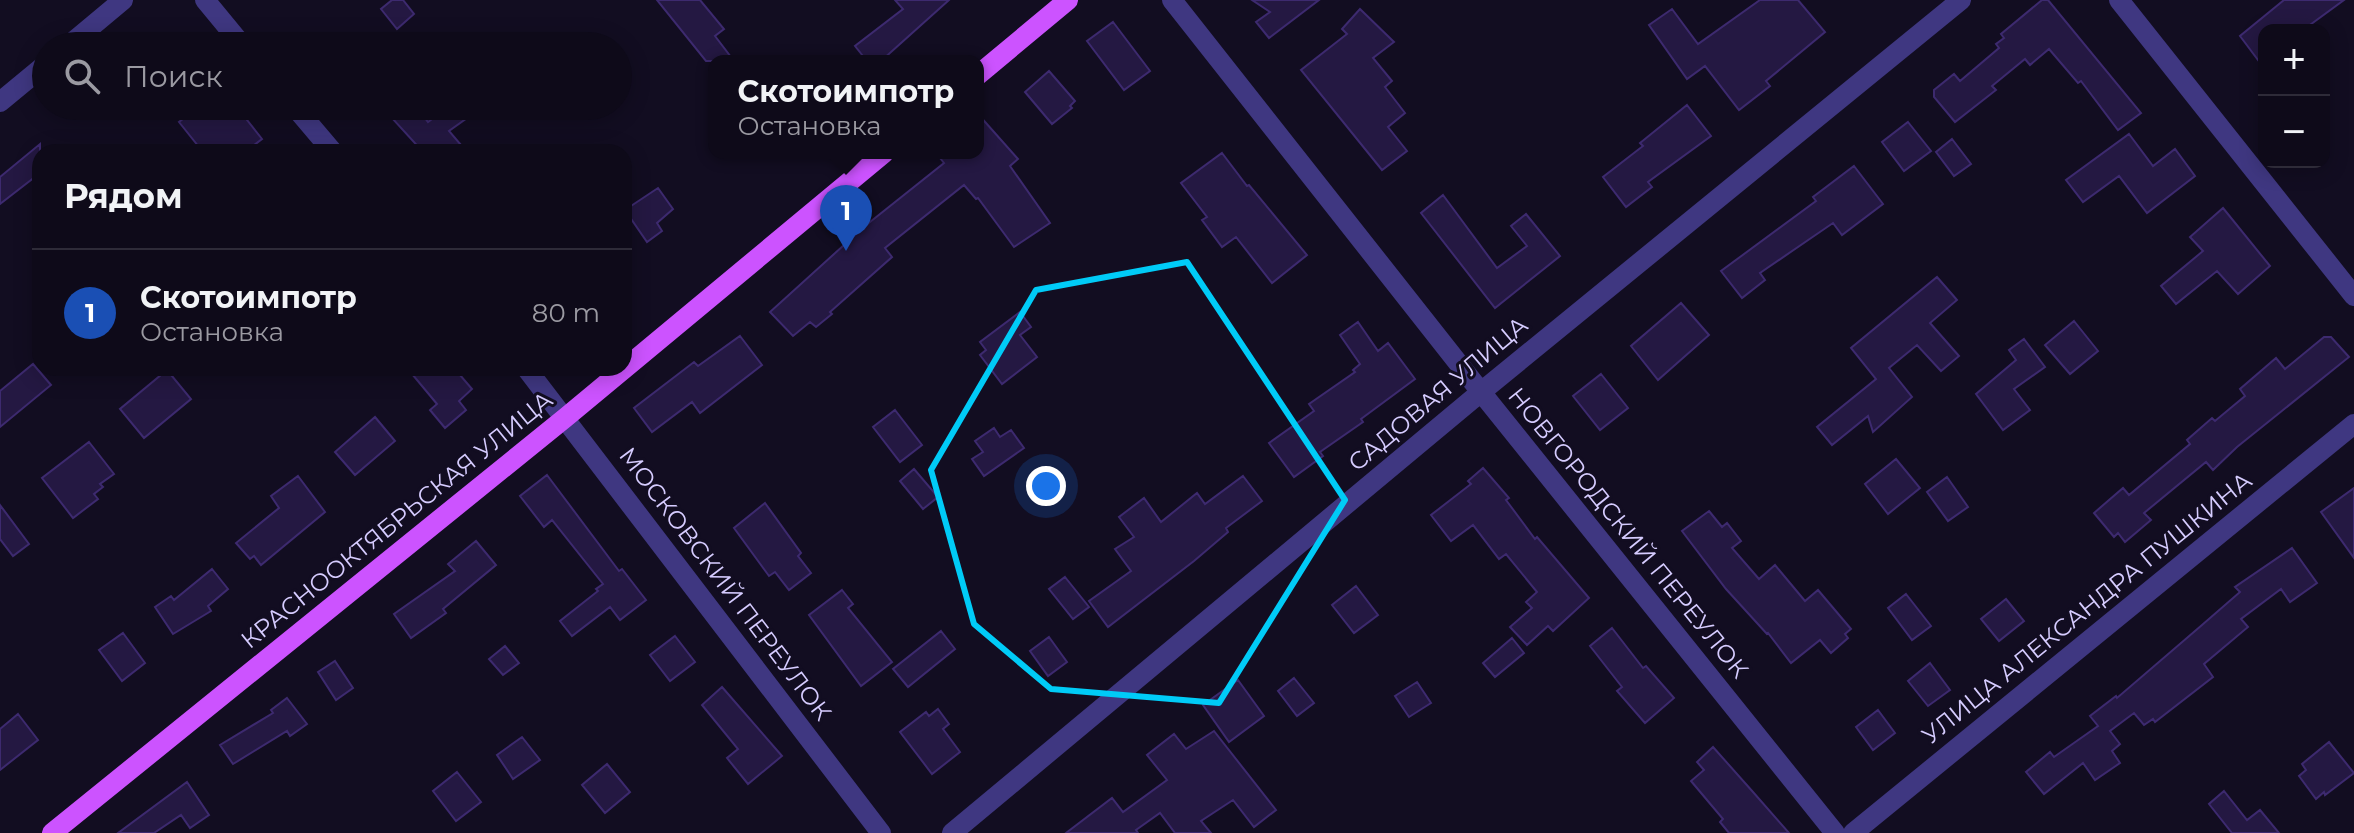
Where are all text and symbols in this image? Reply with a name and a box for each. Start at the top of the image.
map controls [2258,24,2330,168]
button: + [2258,24,2330,96]
search box [32,32,632,120]
icon: search [60,54,104,98]
popup [708,55,984,159]
text: Поиск [124,58,223,95]
text: Скотоимпотр [738,73,954,110]
button: − [2258,96,2330,168]
text: Остановка [738,110,881,142]
text: Рядом [64,175,183,217]
pin: 1 [820,185,872,251]
text: Скотоимпотр [140,279,357,316]
text: 1 [85,297,95,329]
text: 80 m [532,297,600,329]
street label: САДОВАЯ УЛИЦА [1342,310,1533,477]
text: Остановка [140,316,284,348]
street label: НОВГОРОДСКИЙ ПЕРЕУЛОК [1502,382,1755,684]
street label: КРАСНООКТЯБРЬСКАЯ УЛИЦА [235,385,558,654]
street label: МОСКОВСКИЙ ПЕРЕУЛОК [613,441,838,726]
street label: УЛИЦА АЛЕКСАНДРА ПУШКИНА [1916,465,2257,750]
your location [1026,466,1066,506]

